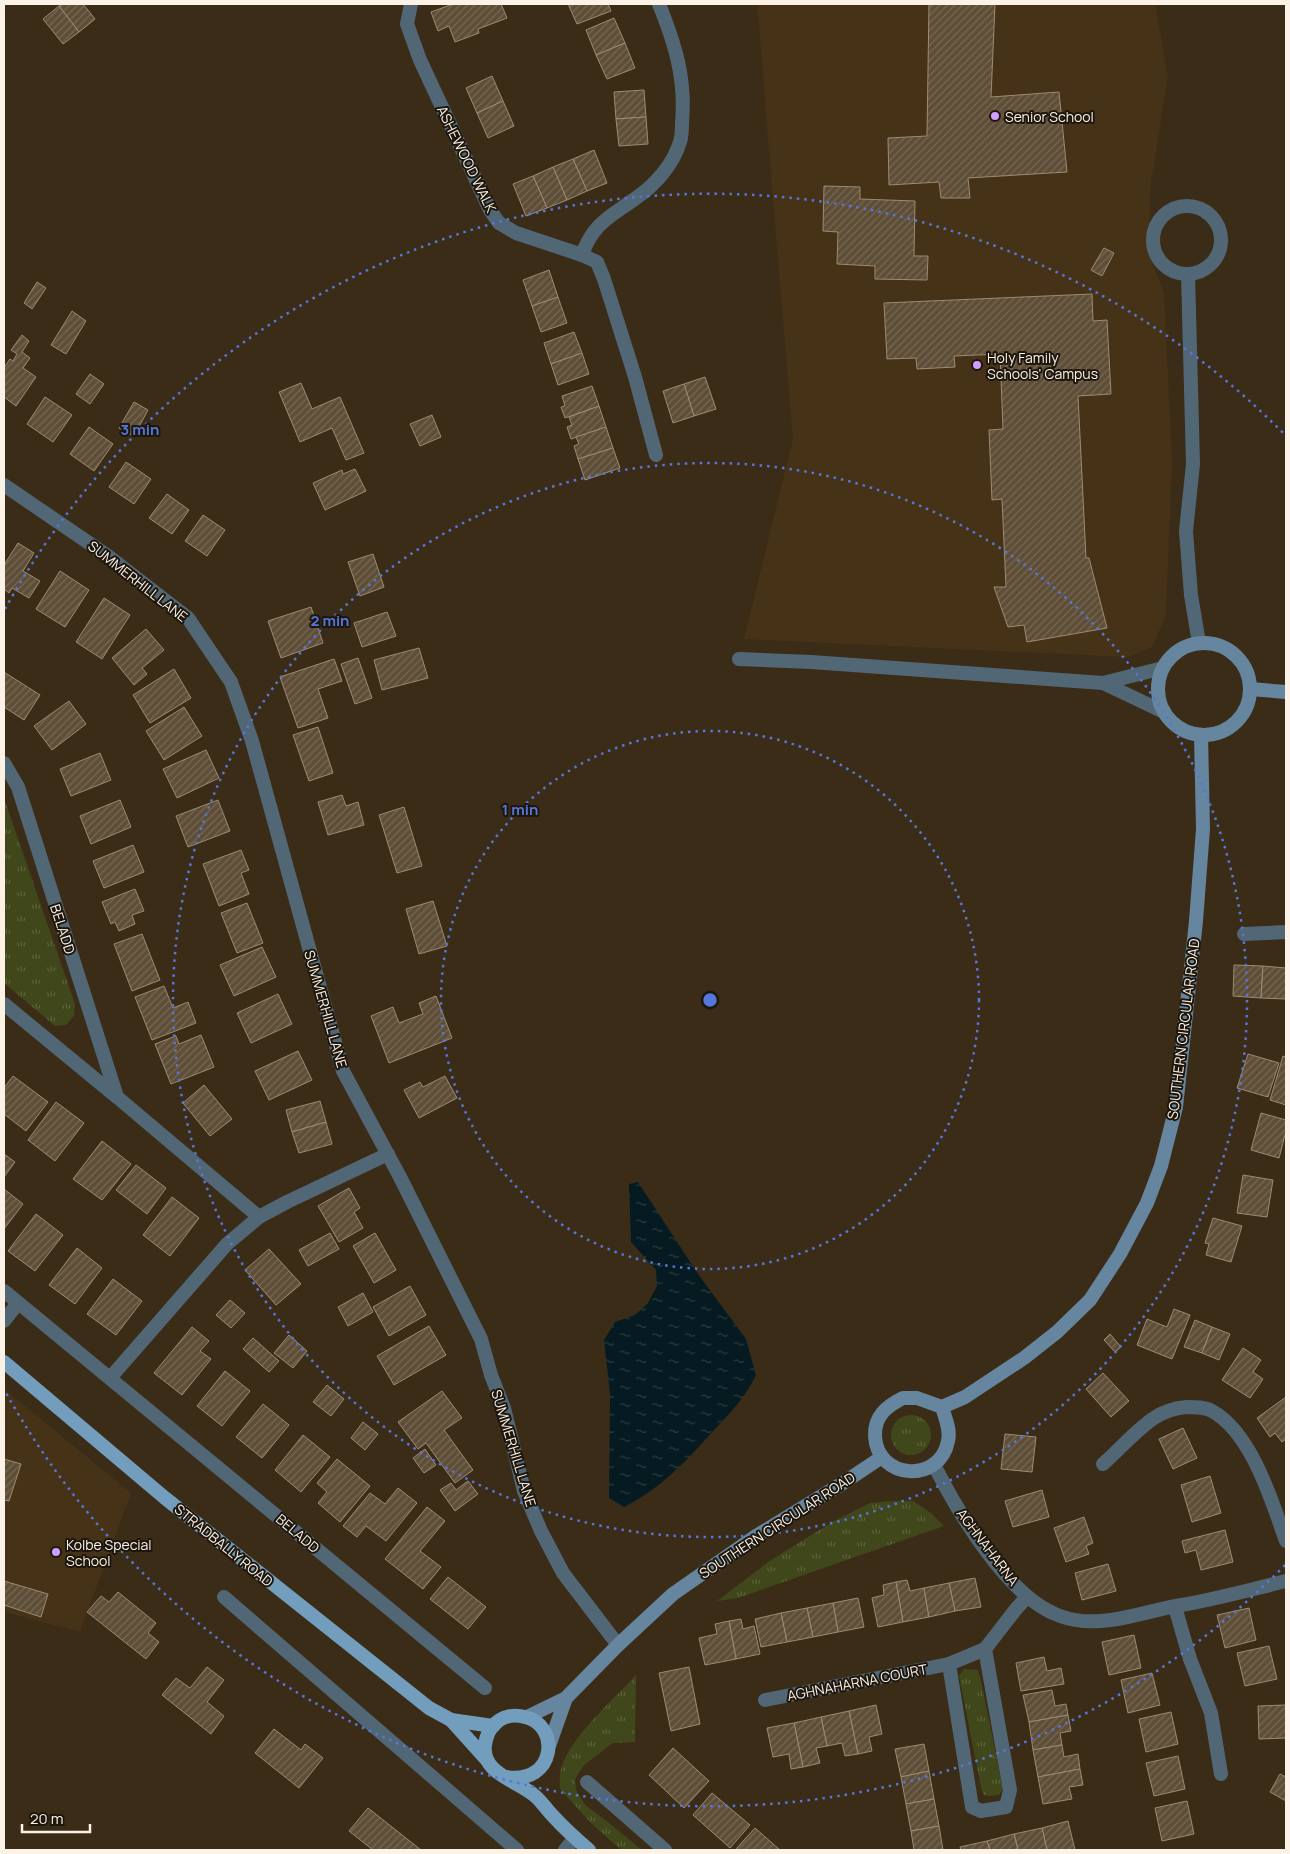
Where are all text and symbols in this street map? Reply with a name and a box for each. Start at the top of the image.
street label: ASHEWOOD WALK [433,102,501,216]
place label: Senior School [1005,107,1094,126]
marker: Senior School [989,110,1001,122]
place label: Holy Family Schools' Campus [987,348,1098,383]
marker: Holy Family Schools' Campus [971,359,983,371]
text: 3 min [121,419,159,440]
street label: SUMMERHILL LANE [84,536,192,626]
text: 2 min [310,610,350,631]
text: 1 min [502,799,538,820]
street label: BELADD [46,902,80,956]
street label: SOUTHERN CIRCULAR ROAD [1162,937,1204,1121]
street label: SUMMERHILL LANE [300,948,352,1070]
centre of rings [701,991,719,1009]
street label: SUMMERHILL LANE [487,1387,541,1509]
street label: SOUTHERN CIRCULAR ROAD [695,1467,859,1583]
street label: STRADBALLY ROAD [171,1499,277,1591]
street label: AGHNAHARNA [953,1504,1023,1590]
street label: BELADD [272,1509,324,1557]
place label: Kolbe Special School [66,1535,152,1570]
marker: Kolbe Special School [50,1546,62,1558]
street label: AGHNAHARNA COURT [785,1659,929,1705]
scale bar [22,1802,90,1834]
text: 20 m [30,1808,63,1829]

